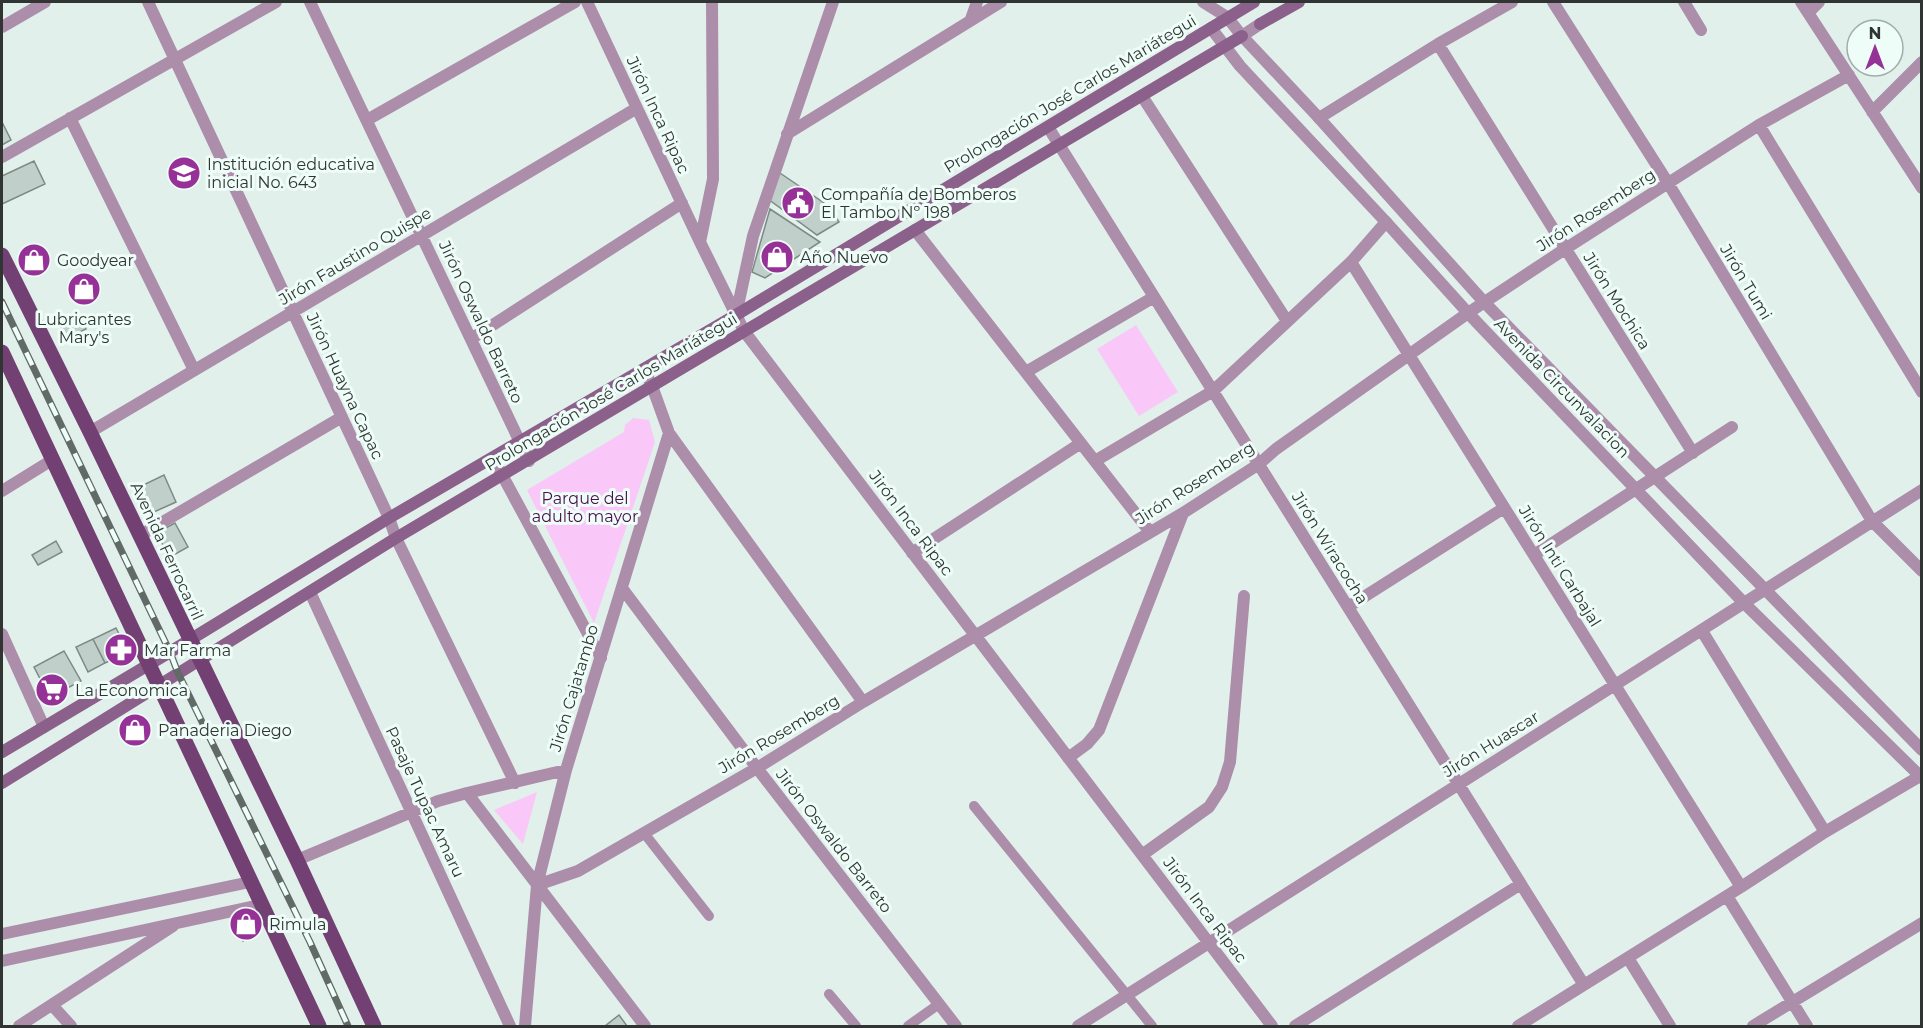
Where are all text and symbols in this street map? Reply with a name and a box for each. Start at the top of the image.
street label: Prolongación José Carlos Mariátegui [940,11,1200,177]
north arrow [1845,18,1905,78]
text: N [1869,24,1881,43]
street label: Jirón Inca Ripac [622,53,693,177]
school or university icon: Institución educativa inicial No. 643 [166,155,202,191]
place label: Institución educativa inicial No. 643 [207,155,375,192]
street label: Jirón Rosemberg [1532,165,1659,256]
public building icon: Compañía de Bomberos El Tambo Nº 198 [780,185,816,221]
place label: Compañía de Bomberos El Tambo Nº 198 [821,185,1017,222]
street label: Jirón Faustino Quispe [275,203,434,309]
street label: Jirón Oswaldo Barreto [435,237,527,406]
shop icon: Año Nuevo [759,239,795,275]
street label: Jirón Tumi [1716,240,1776,323]
shop icon: Goodyear [16,242,52,278]
place label: Año Nuevo [800,248,888,267]
street label: Jirón Mochica [1579,248,1655,353]
place label: Goodyear [57,251,134,270]
shop icon: Lubricantes Mary's [66,271,102,307]
street label: Jirón Huayna Capac [302,309,387,462]
street label: Prolongación José Carlos Mariátegui [481,309,741,475]
place label: Lubricantes Mary's [37,310,131,347]
street label: Avenida Circunvalacion [1490,314,1634,462]
street label: Jirón Rosemberg [1131,438,1258,529]
street label: Jirón Inca Ripac [865,466,957,579]
street label: Avenida Ferrocarril [127,479,207,623]
street label: Jirón Wiracocha [1287,488,1372,608]
park label: Parque del adulto mayor [532,489,638,526]
street label: Jirón Inti Carbajal [1514,501,1605,630]
street label: Jirón Cajatambo [545,622,602,755]
pharmacy icon: Mar Farma [103,632,139,668]
place label: Mar Farma [144,641,231,660]
supermarket icon: La Economica [34,672,70,708]
place label: La Economica [75,681,188,700]
street label: Jirón Rosemberg [714,690,843,778]
street label: Jirón Huascar [1439,707,1542,782]
shop icon: Panaderia Diego [117,712,153,748]
place label: Panaderia Diego [158,721,292,740]
street label: Pasaje Tupac Amaru [382,723,468,881]
street label: Jirón Oswaldo Barreto [771,765,896,917]
street label: Jirón Inca Ripac [1159,853,1251,966]
shop icon: Rimula [228,906,264,942]
place label: Rimula [269,915,326,934]

